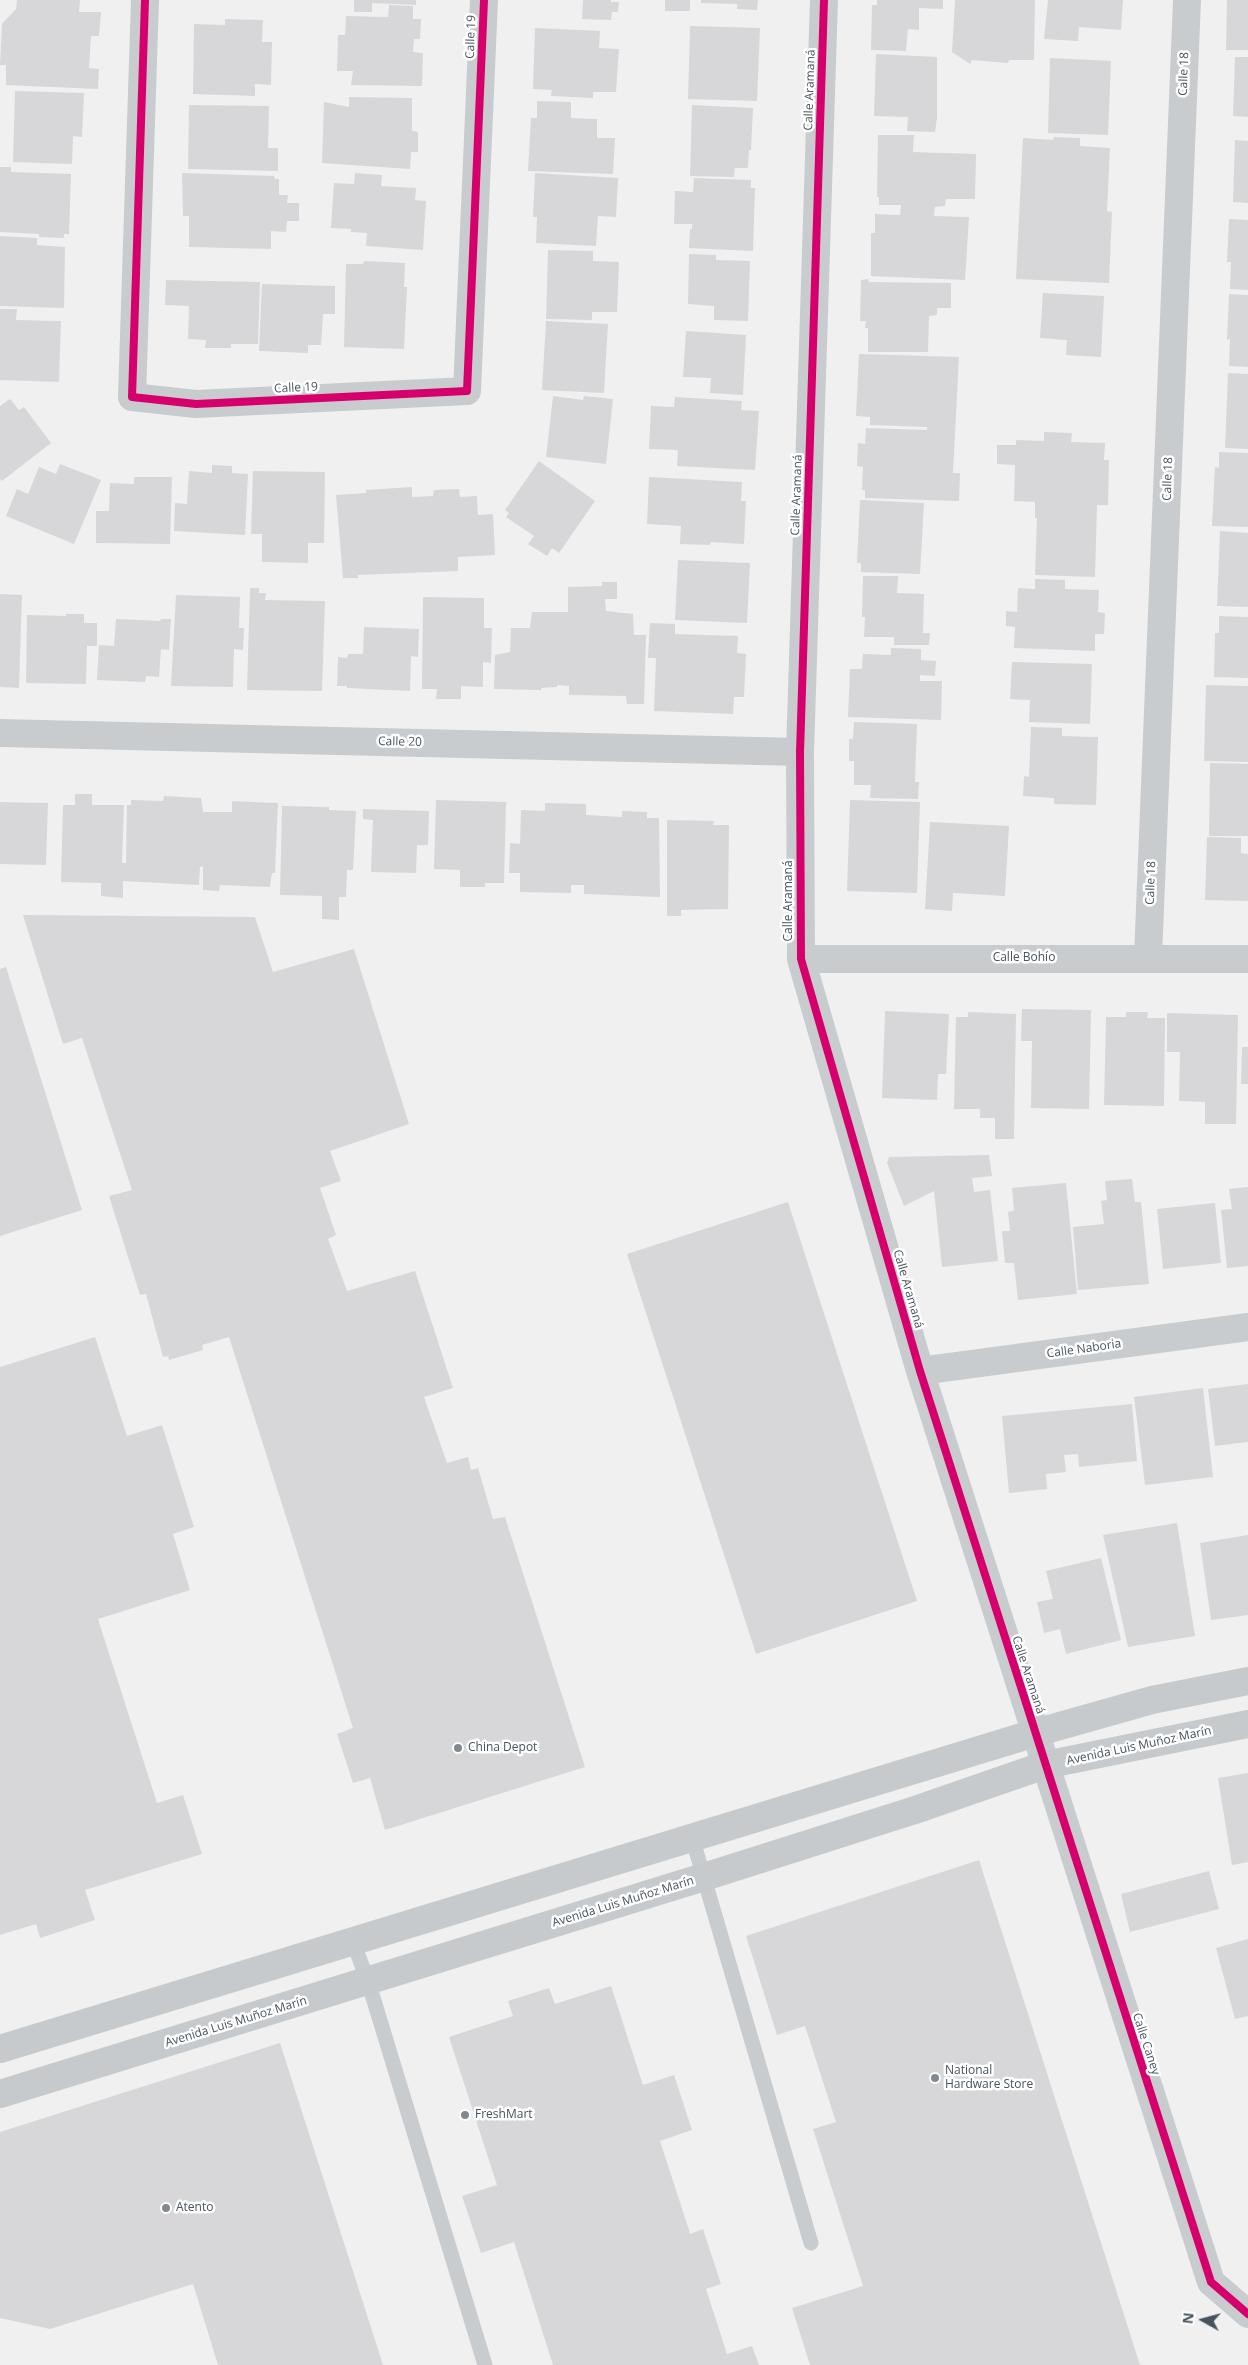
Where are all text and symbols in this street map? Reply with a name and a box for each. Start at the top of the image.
street label: Calle 19 [463,15,479,59]
street label: Calle Aramaná [801,49,819,131]
street label: Calle 18 [1176,52,1192,96]
street label: Calle 19 [274,380,318,396]
street label: Calle Aramaná [788,454,806,536]
street label: Calle 18 [1160,457,1176,501]
street label: Calle 20 [378,734,422,750]
street label: Calle Aramaná [782,860,796,942]
street label: Calle 18 [1143,861,1159,905]
street label: Calle Bohío [993,951,1055,965]
street label: Calle Aramaná [890,1248,926,1330]
street label: Calle Naboria [1046,1337,1122,1361]
street label: Calle Aramaná [1009,1634,1047,1716]
street label: Avenida Luis Muñoz Marín [1065,1724,1213,1768]
place label: China Depot [468,1741,537,1755]
marker: China Depot [452,1742,464,1754]
street label: Avenida Luis Muñoz Marín [550,1874,696,1930]
street label: Avenida Luis Muñoz Marín [163,1994,309,2050]
street label: Calle Caney [1129,2011,1163,2077]
place label: National Hardware Store [945,2064,1033,2092]
marker: National Hardware Store [929,2072,941,2084]
place label: FreshMart [475,2108,533,2122]
marker: FreshMart [459,2109,471,2121]
place label: Atento [176,2201,213,2215]
marker: Atento [160,2202,172,2214]
north arrow [1178,2295,1228,2345]
text: N [1177,2311,1198,2325]

